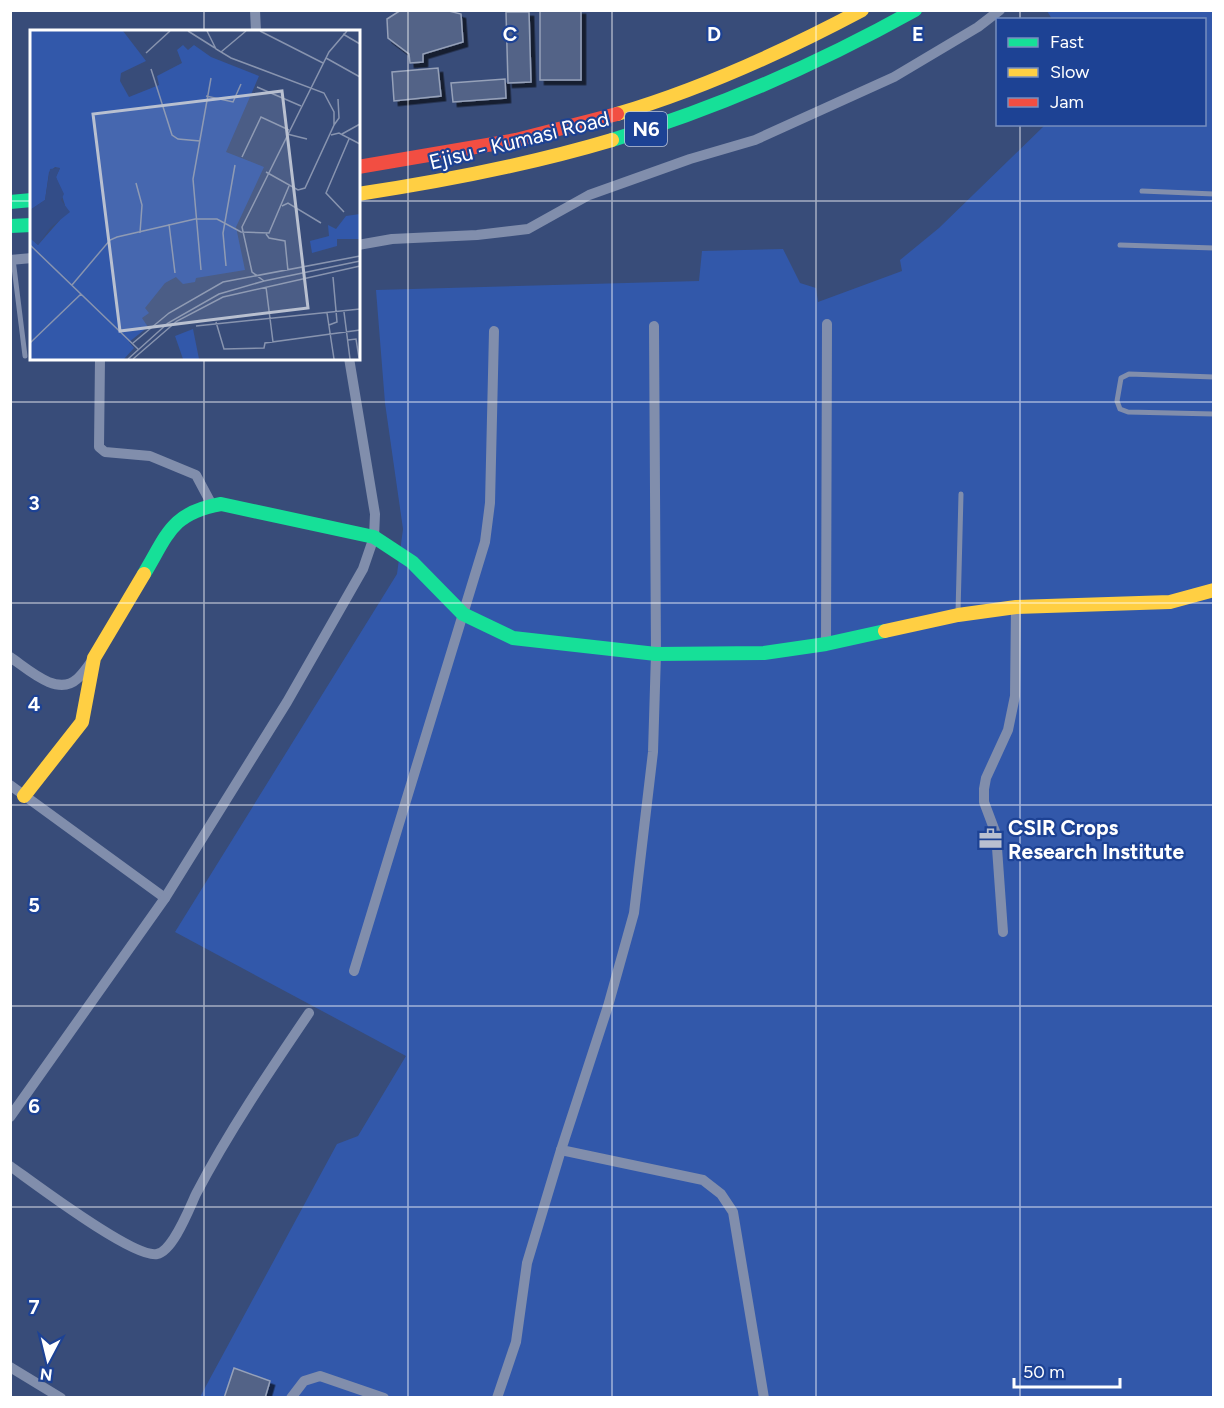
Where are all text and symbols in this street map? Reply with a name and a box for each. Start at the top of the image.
legend [996,18,1206,126]
text: C [503,22,517,46]
text: D [707,22,721,46]
text: E [912,22,924,46]
inset map [30,30,360,360]
text: Fast [1050,31,1084,53]
text: Slow [1050,61,1089,83]
text: Jam [1050,91,1084,113]
street label: Ejisu - Kumasi Road [426,106,612,174]
road number: N6 [625,112,667,146]
text: 3 [28,491,40,515]
text: 4 [28,692,41,716]
place label: CSIR Crops Research Institute [1008,815,1185,864]
office icon: CSIR Crops Research Institute [977,826,1003,852]
text: 5 [28,893,40,917]
text: 6 [28,1094,40,1118]
text: 7 [28,1295,40,1319]
north arrow [18,1330,78,1390]
scale bar [1014,1351,1120,1389]
text: 50 m [1023,1361,1065,1383]
text: N [39,1364,54,1385]

